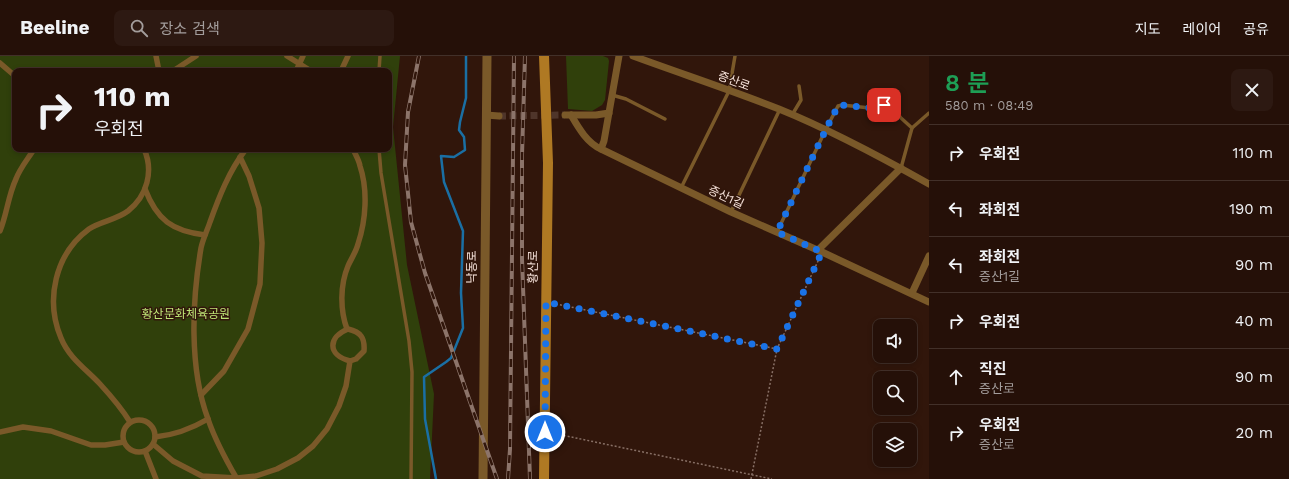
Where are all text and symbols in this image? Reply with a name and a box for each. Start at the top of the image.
search box [114,10,394,46]
text: Beeline [20,16,90,39]
icon: search [128,17,150,39]
text: 장소 검색 [160,20,220,38]
text: 지도 [1135,21,1161,37]
text: 레이어 [1183,21,1221,37]
text: 공유 [1243,21,1269,37]
street label: 증산로 [716,69,752,93]
text: 8 분 [945,69,989,97]
button: close [1231,69,1273,111]
text: 110 m [94,80,171,113]
icon: right [28,84,80,136]
pin [867,88,901,122]
icon: arrive [873,94,895,116]
text: 580 m · 08:49 [945,98,1033,113]
text: 우회전 [94,118,144,139]
icon: right [945,142,967,164]
text: 110 m [1233,144,1273,162]
text: 우회전 [979,145,1020,163]
street label: 증산1길 [706,183,746,211]
icon: left [945,198,967,220]
text: 190 m [1229,200,1273,218]
text: 좌회전 [979,201,1020,219]
text: 좌회전 [979,248,1020,266]
street label: 낙동로 [465,250,479,284]
street label: 황산로 [526,250,540,284]
icon: left [945,254,967,276]
text: 90 m [1235,256,1273,274]
text: 증산1길 [979,269,1020,284]
park label: 황산문화체육공원 [142,307,230,321]
icon: right [945,310,967,332]
text: 40 m [1235,312,1273,330]
text: 우회전 [979,313,1020,331]
map controls [873,319,917,467]
button: sound [873,319,917,363]
text: 직진 [979,360,1007,378]
icon: ahead [945,366,967,388]
text: 90 m [1235,368,1273,386]
button: search [873,371,917,415]
text: 증산로 [979,381,1015,396]
position arrow [524,411,566,453]
text: 우회전 [979,416,1020,434]
icon: right [945,422,967,444]
button: layers [873,423,917,467]
text: 20 m [1236,424,1273,442]
text: 증산로 [979,437,1015,452]

